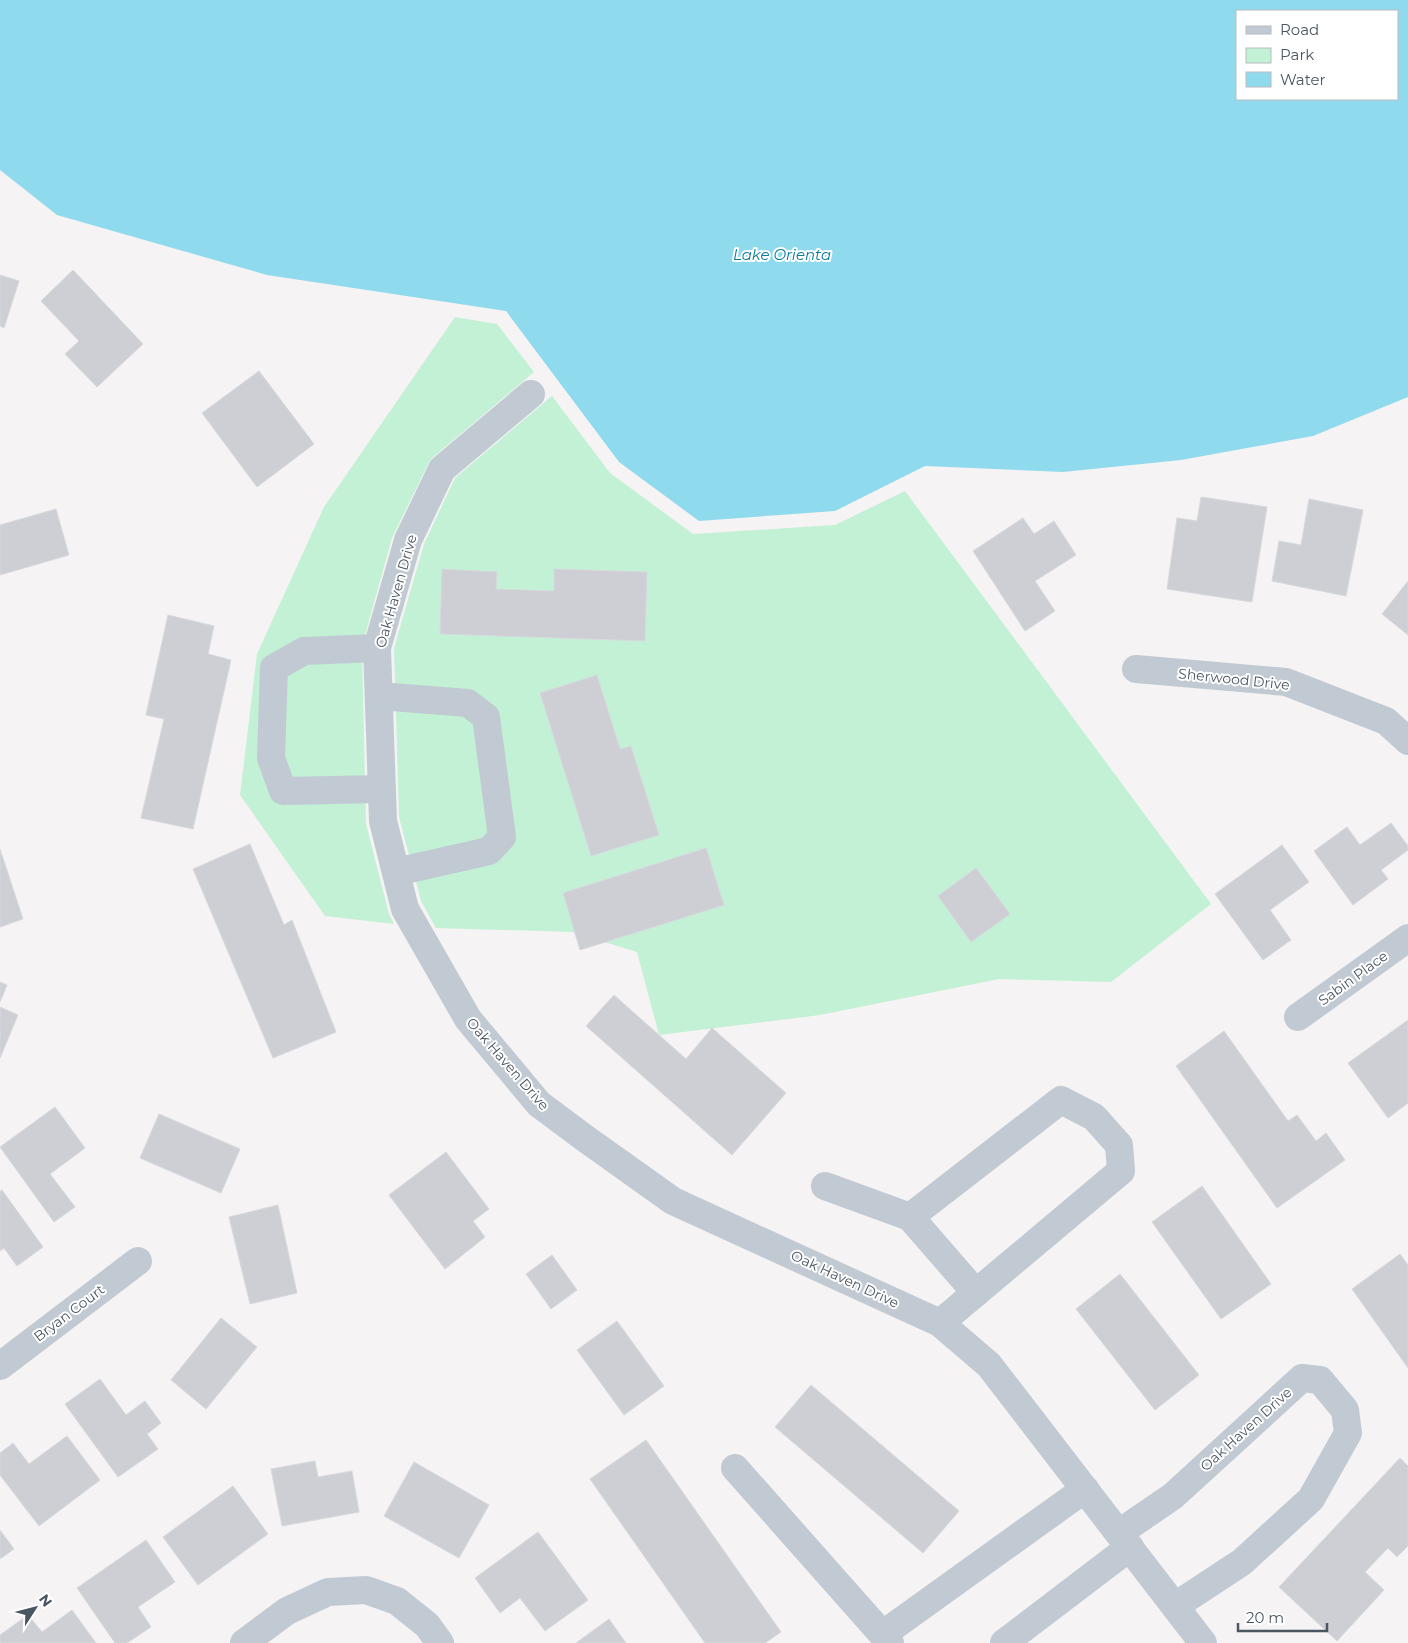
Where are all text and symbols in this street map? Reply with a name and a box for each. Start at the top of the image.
legend [1236,10,1398,100]
text: Road [1280,20,1319,39]
text: Park [1280,45,1314,64]
text: Water [1280,70,1326,89]
water label: Lake Orienta [733,245,831,264]
street label: Oak Haven Drive [371,532,421,650]
street label: Sherwood Drive [1177,664,1291,694]
street label: Sabin Place [1315,947,1391,1009]
street label: Oak Haven Drive [463,1014,553,1114]
street label: Oak Haven Drive [788,1246,902,1312]
street label: Bryan Court [30,1280,108,1345]
street label: Oak Haven Drive [1196,1383,1296,1475]
north arrow [10,1583,60,1633]
text: N [35,1590,56,1610]
scale bar [1238,1600,1327,1632]
text: 20 m [1246,1608,1284,1627]

